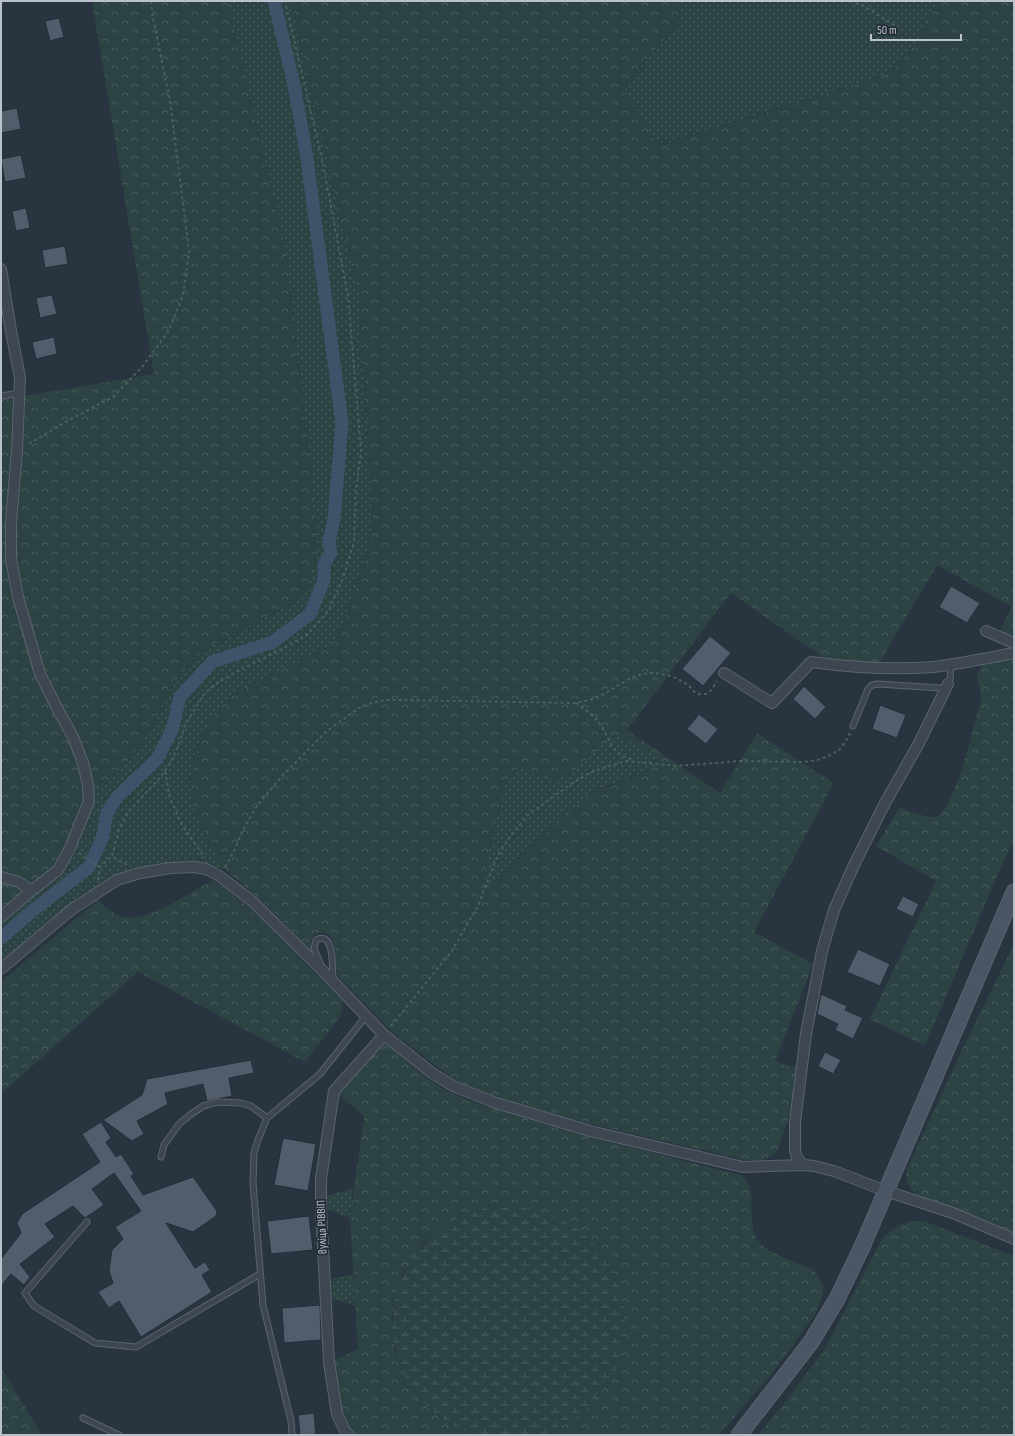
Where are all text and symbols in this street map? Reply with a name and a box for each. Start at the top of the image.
scale bar [871,16,961,42]
text: 50 m [877,23,897,38]
street label: вуліца РІВВіП [314,1200,330,1254]

